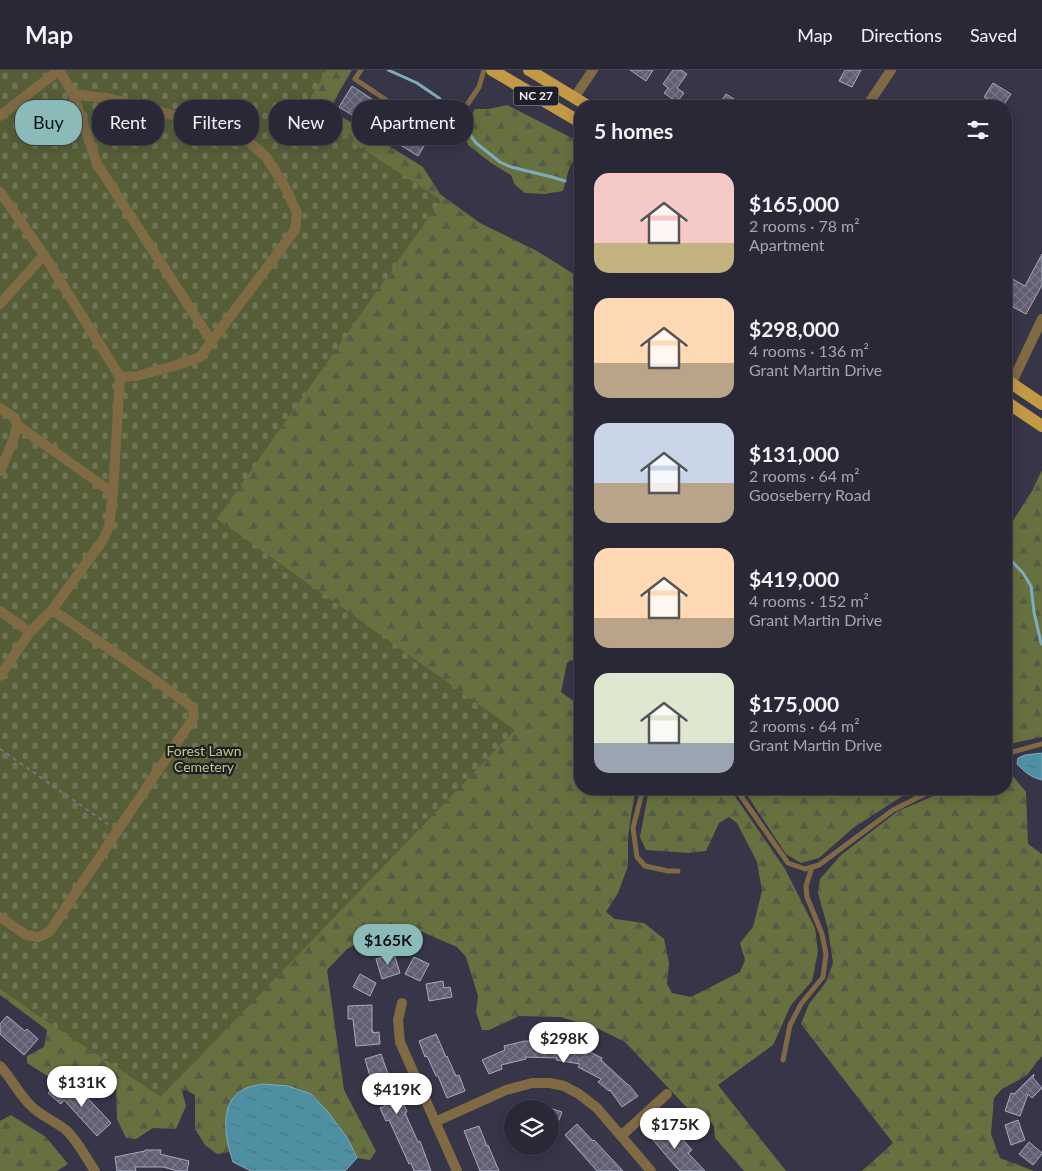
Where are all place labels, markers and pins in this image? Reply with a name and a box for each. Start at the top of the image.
pin: $165K [353,924,423,966]
pin: $298K [529,1022,599,1064]
pin: $131K [47,1066,117,1108]
pin: $419K [362,1072,432,1115]
pin: $175K [640,1108,710,1150]

